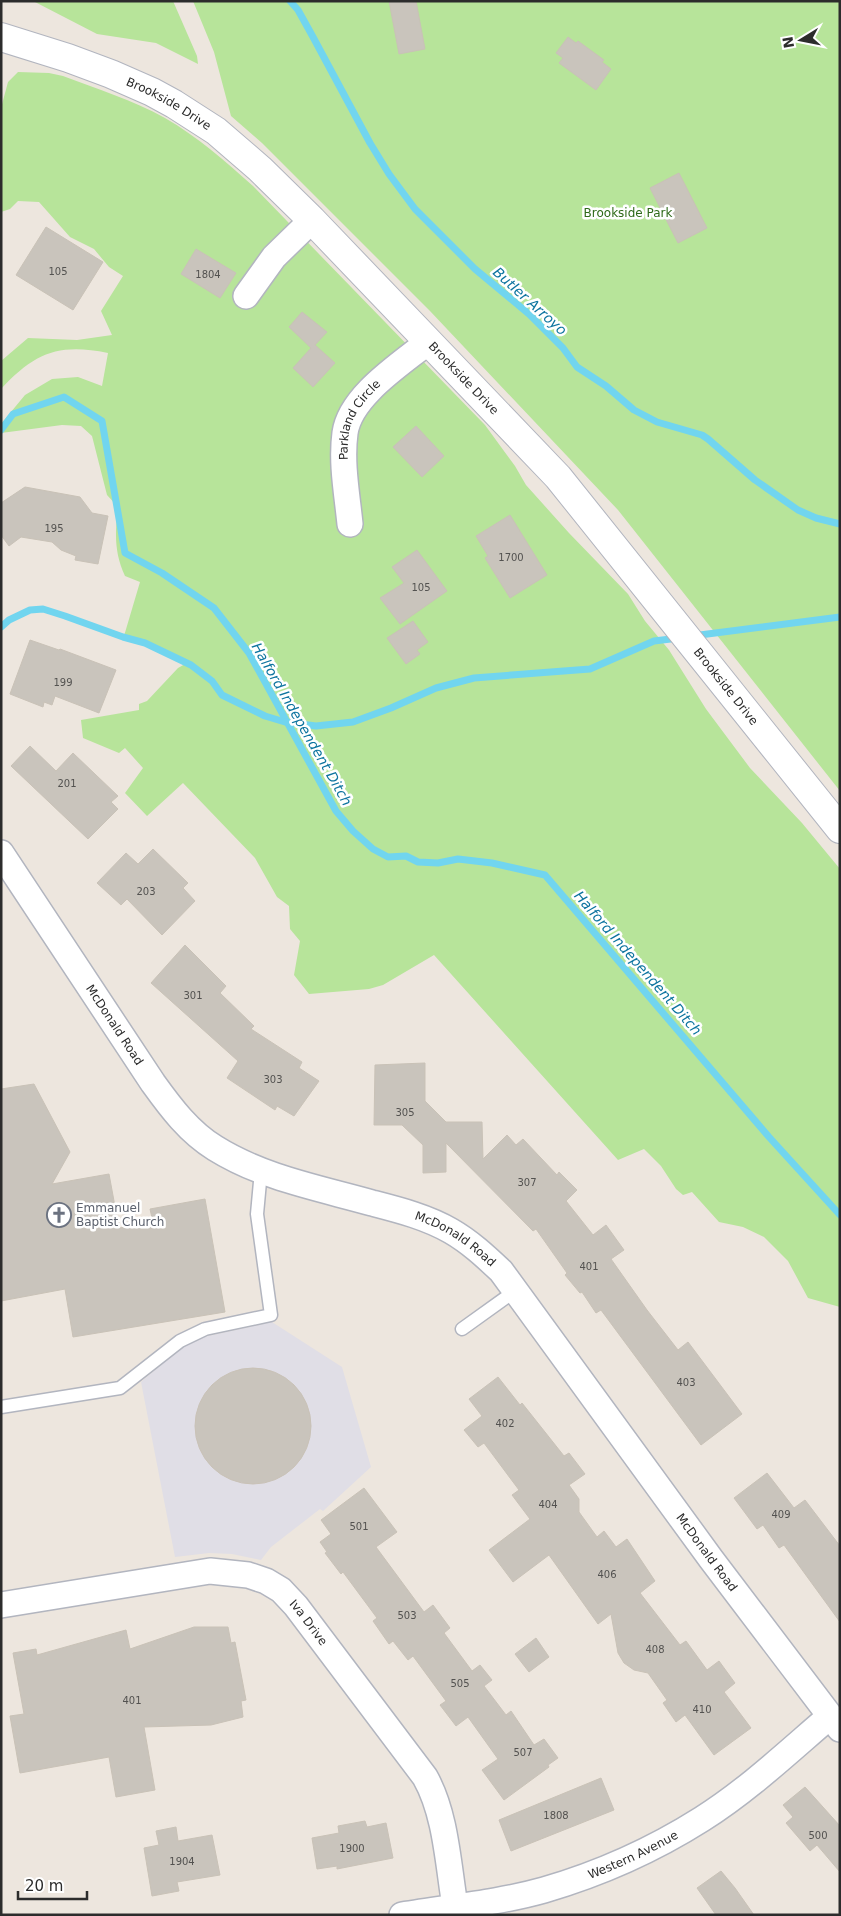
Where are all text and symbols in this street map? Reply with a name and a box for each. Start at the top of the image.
north arrow [776,15,826,65]
text: N [779,35,797,49]
street label: Brookside Drive [124,75,214,133]
park label: Brookside Park [584,206,672,220]
water label: Butler Arroyo [490,264,570,338]
house number: 105 [48,266,68,277]
house number: 1804 [195,269,221,280]
street label: Brookside Drive [426,339,501,417]
street label: Parkland Circle [337,377,383,460]
house number: 195 [44,523,64,534]
house number: 1700 [498,552,524,563]
house number: 105 [411,582,431,593]
water label: Halford Independent Ditch [249,640,355,808]
street label: Brookside Drive [691,645,761,728]
house number: 199 [53,677,73,688]
house number: 201 [57,778,77,789]
house number: 203 [136,886,156,897]
water label: Halford Independent Ditch [571,888,705,1038]
street label: McDonald Road [83,982,146,1068]
house number: 301 [183,990,203,1001]
house number: 303 [263,1074,283,1085]
house number: 305 [395,1107,415,1118]
house number: 307 [517,1177,537,1188]
place label: Emmanuel Baptist Church [76,1201,164,1229]
church icon: Emmanuel Baptist Church [46,1202,72,1228]
street label: McDonald Road [413,1209,499,1269]
house number: 401 [579,1261,599,1272]
house number: 403 [676,1377,696,1388]
house number: 402 [495,1418,515,1429]
house number: 404 [538,1499,558,1510]
house number: 409 [771,1509,791,1520]
street label: McDonald Road [673,1511,740,1594]
house number: 501 [349,1521,369,1532]
house number: 406 [597,1569,617,1580]
street label: Iva Drive [287,1597,330,1648]
house number: 503 [397,1610,417,1621]
house number: 408 [645,1644,665,1655]
house number: 505 [450,1678,470,1689]
house number: 401 [122,1695,142,1706]
house number: 410 [692,1704,712,1715]
house number: 507 [513,1747,533,1758]
house number: 1808 [543,1810,569,1821]
street label: Western Avenue [586,1828,680,1882]
house number: 500 [808,1830,828,1841]
house number: 1900 [339,1843,365,1854]
house number: 1904 [169,1856,195,1867]
scale bar [18,1868,86,1900]
text: 20 m [25,1877,63,1895]

